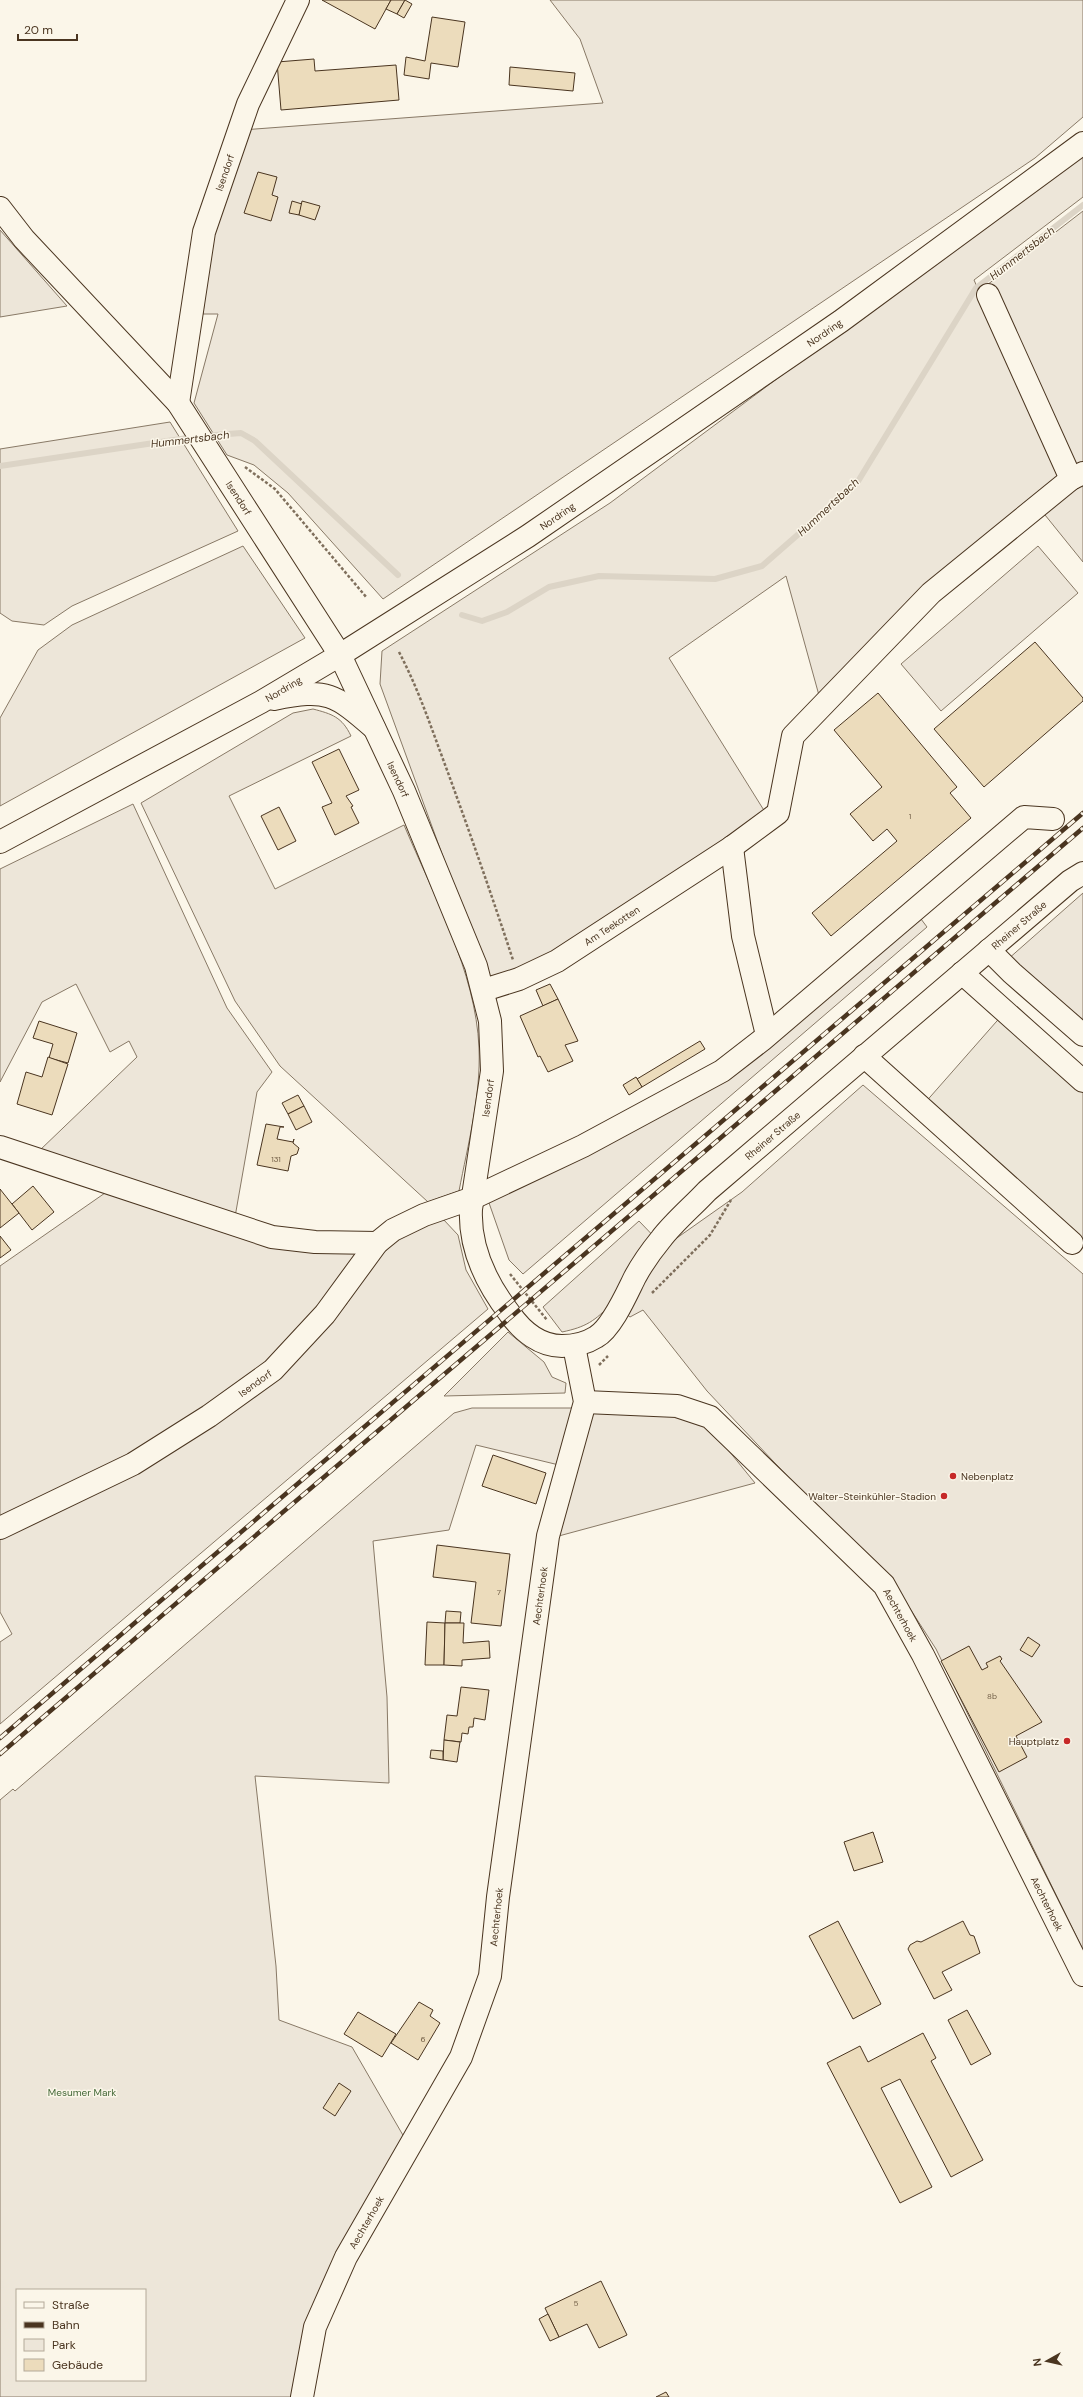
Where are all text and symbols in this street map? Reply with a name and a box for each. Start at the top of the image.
scale bar [18,16,77,42]
text: 20 m [24,22,53,38]
street label: Isendorf [212,152,237,193]
water label: Hummertsbach [987,223,1057,283]
street label: Nordring [804,316,845,349]
water label: Hummertsbach [150,427,230,451]
water label: Hummertsbach [794,475,862,539]
street label: Isendorf [223,478,255,518]
street label: Nordring [537,499,578,533]
street label: Nordring [263,673,304,705]
street label: Isendorf [384,759,413,800]
house number: 1 [909,811,911,821]
street label: Rheiner Straße [988,897,1049,952]
street label: Am Teekotten [581,902,642,948]
street label: Isendorf [479,1078,497,1118]
street label: Rheiner Straße [742,1108,803,1162]
house number: 131 [271,1154,281,1164]
street label: Isendorf [236,1366,275,1399]
place label: Nebenplatz [961,1470,1014,1483]
marker: Nebenplatz [948,1471,958,1481]
place label: Walter-Steinkühler-Stadion [808,1490,936,1503]
marker: Walter-Steinkühler-Stadion [939,1491,949,1501]
street label: Aechterhoek [529,1566,550,1626]
street label: Aechterhoek [881,1586,921,1644]
house number: 7 [497,1587,501,1597]
house number: 8b [987,1691,997,1701]
place label: Hauptplatz [1009,1735,1059,1748]
marker: Hauptplatz [1062,1736,1072,1746]
street label: Aechterhoek [1028,1874,1066,1933]
street label: Aechterhoek [487,1887,506,1947]
house number: 6 [420,2034,426,2044]
park label: Mesumer Mark [48,2086,116,2099]
street label: Aechterhoek [346,2193,386,2251]
legend [16,2289,146,2381]
text: Straße [52,2297,89,2313]
house number: 5 [574,2298,579,2308]
text: Bahn [52,2317,80,2333]
text: Park [52,2337,76,2353]
north arrow [1027,2341,1067,2381]
text: Gebäude [52,2357,103,2373]
text: N [1030,2357,1045,2367]

